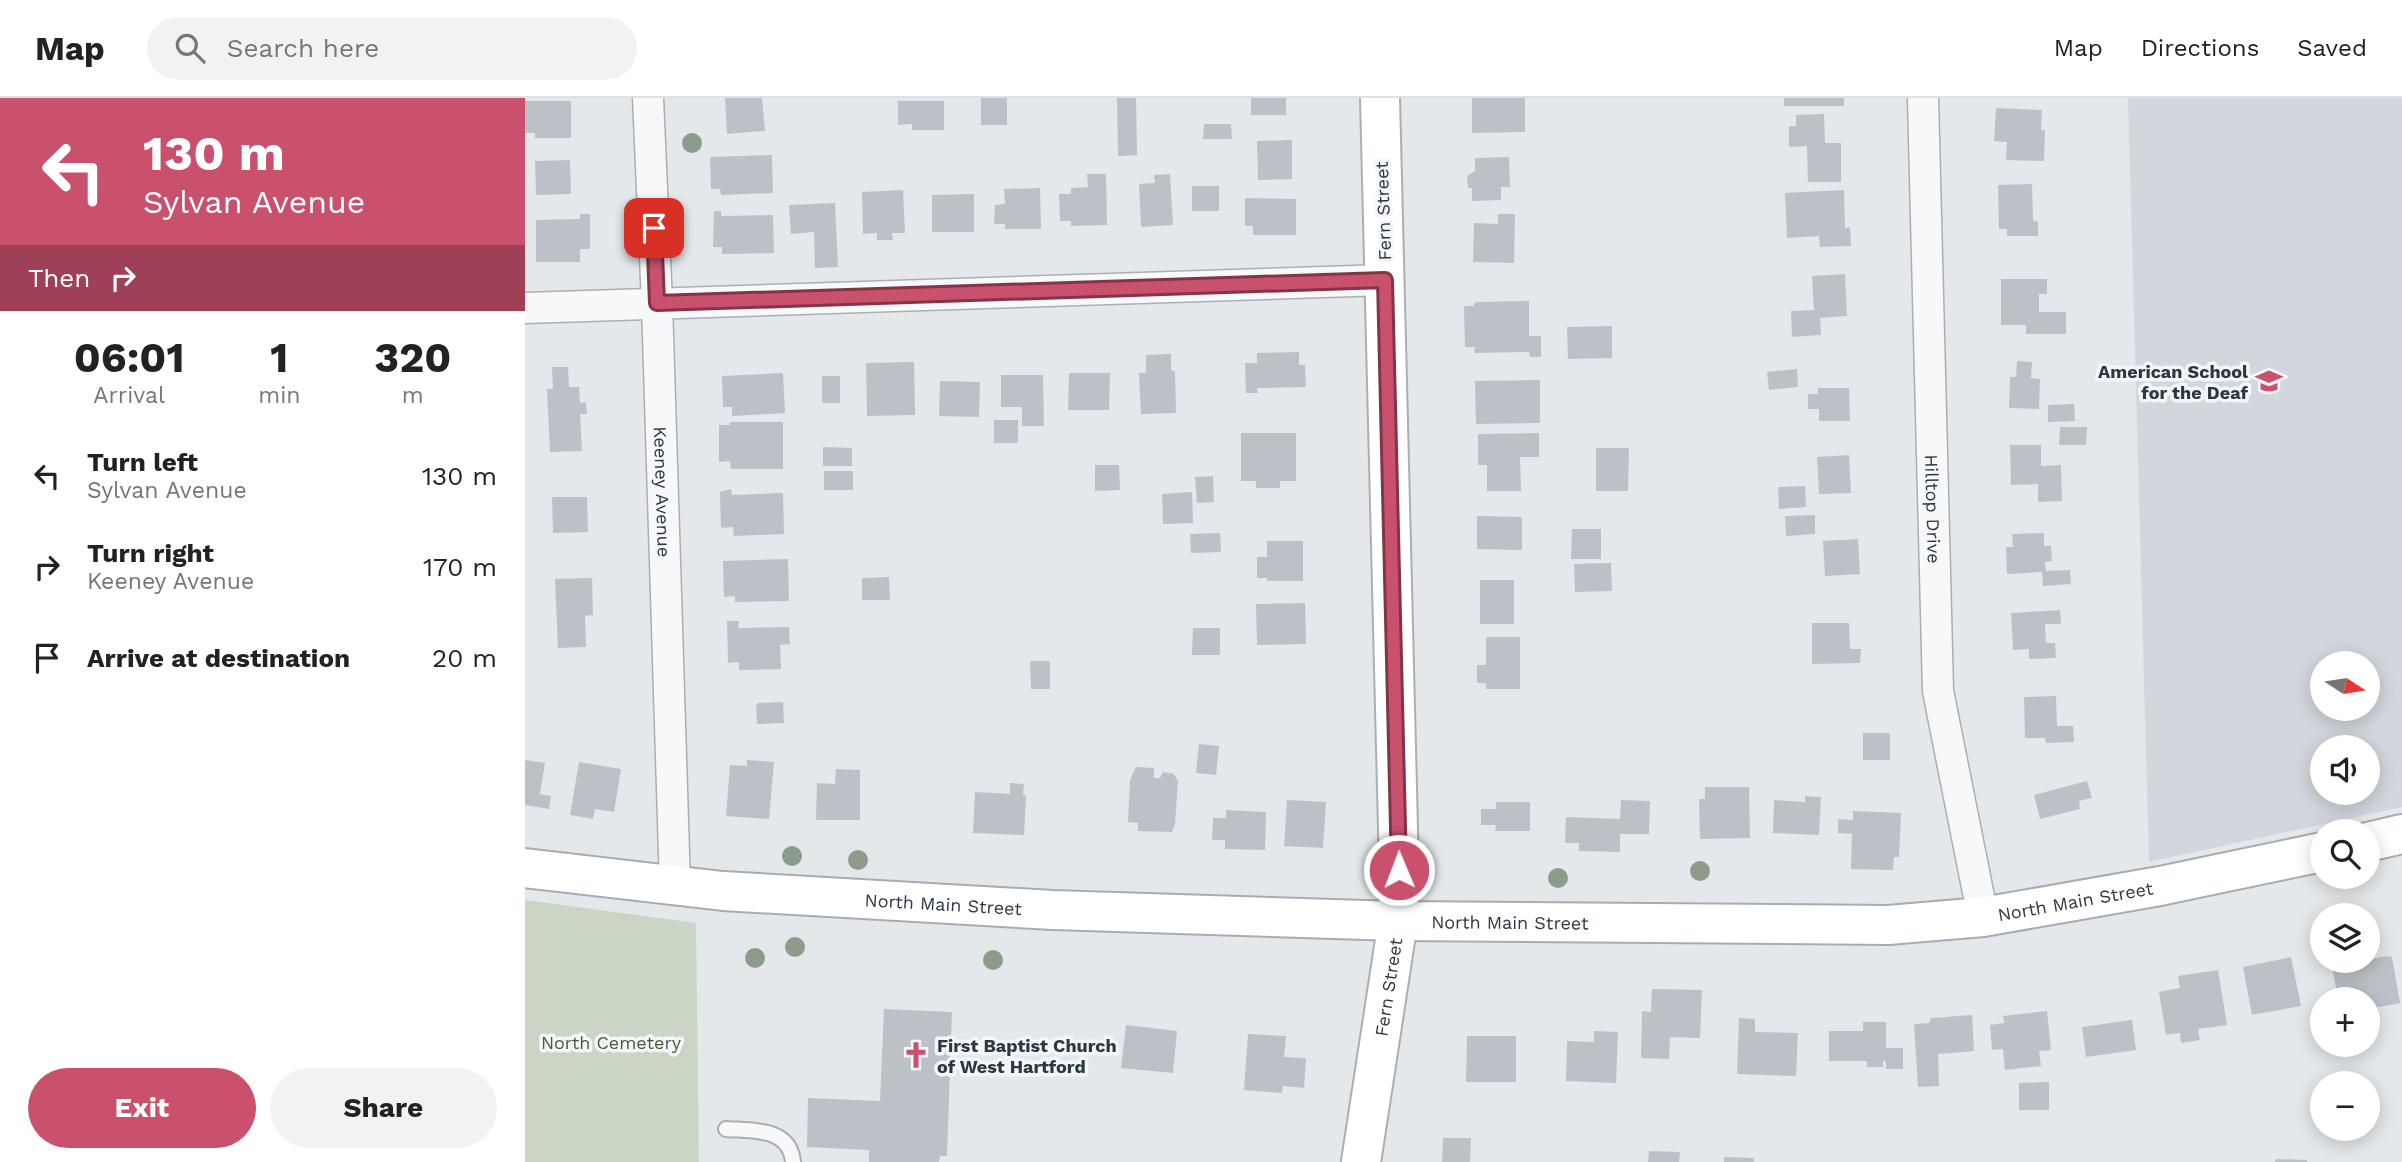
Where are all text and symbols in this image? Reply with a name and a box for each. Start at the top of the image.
search box [147,17,637,80]
text: Map [35,29,105,68]
icon: search [171,29,209,67]
text: Search here [227,33,379,63]
text: Map [2054,34,2103,62]
text: Directions [2141,34,2259,62]
text: Saved [2297,34,2367,62]
text: 130 m [143,124,285,182]
icon: left [28,126,119,217]
street label: Fern Street [1371,161,1395,261]
text: Sylvan Avenue [143,183,365,221]
pin [624,198,684,258]
icon: arrive [635,209,673,247]
icon: right [104,259,142,297]
text: Then [28,263,90,293]
text: 06:01 [74,333,185,382]
text: 1 [270,333,288,382]
text: 320 [374,333,451,382]
place label: American School for the Deaf [2098,361,2249,403]
school or university icon: American School for the Deaf [2254,366,2284,396]
text: Arrival [93,382,165,409]
text: min [258,382,301,409]
text: m [402,382,424,409]
street label: Keeney Avenue [650,426,675,557]
text: Turn left [87,447,198,477]
street label: Hilltop Drive [1922,454,1945,564]
icon: left [28,457,66,495]
text: 130 m [422,461,497,491]
text: Sylvan Avenue [87,477,247,504]
text: Turn right [87,538,214,568]
icon: right [28,548,66,586]
text: 170 m [423,552,497,582]
text: Keeney Avenue [87,568,254,595]
icon: arrive [28,639,66,677]
text: Arrive at destination [87,643,350,673]
text: 20 m [432,643,497,673]
north arrow [2310,651,2380,721]
map controls [2310,651,2380,1141]
button: sound [2310,735,2380,805]
button: search [2310,819,2380,889]
position arrow [1362,833,1436,907]
street label: North Main Street [1996,877,2155,925]
street label: North Main Street [864,889,1023,919]
button: layers [2310,903,2380,973]
street label: North Main Street [1431,911,1589,933]
street label: Fern Street [1370,936,1406,1038]
button: + [2310,987,2380,1057]
park label: North Cemetery [541,1032,682,1053]
place label: First Baptist Church of West Hartford [937,1035,1117,1077]
church icon: First Baptist Church of West Hartford [901,1040,931,1070]
button: Exit [28,1068,256,1148]
button: Share [270,1068,497,1148]
button: − [2310,1071,2380,1141]

